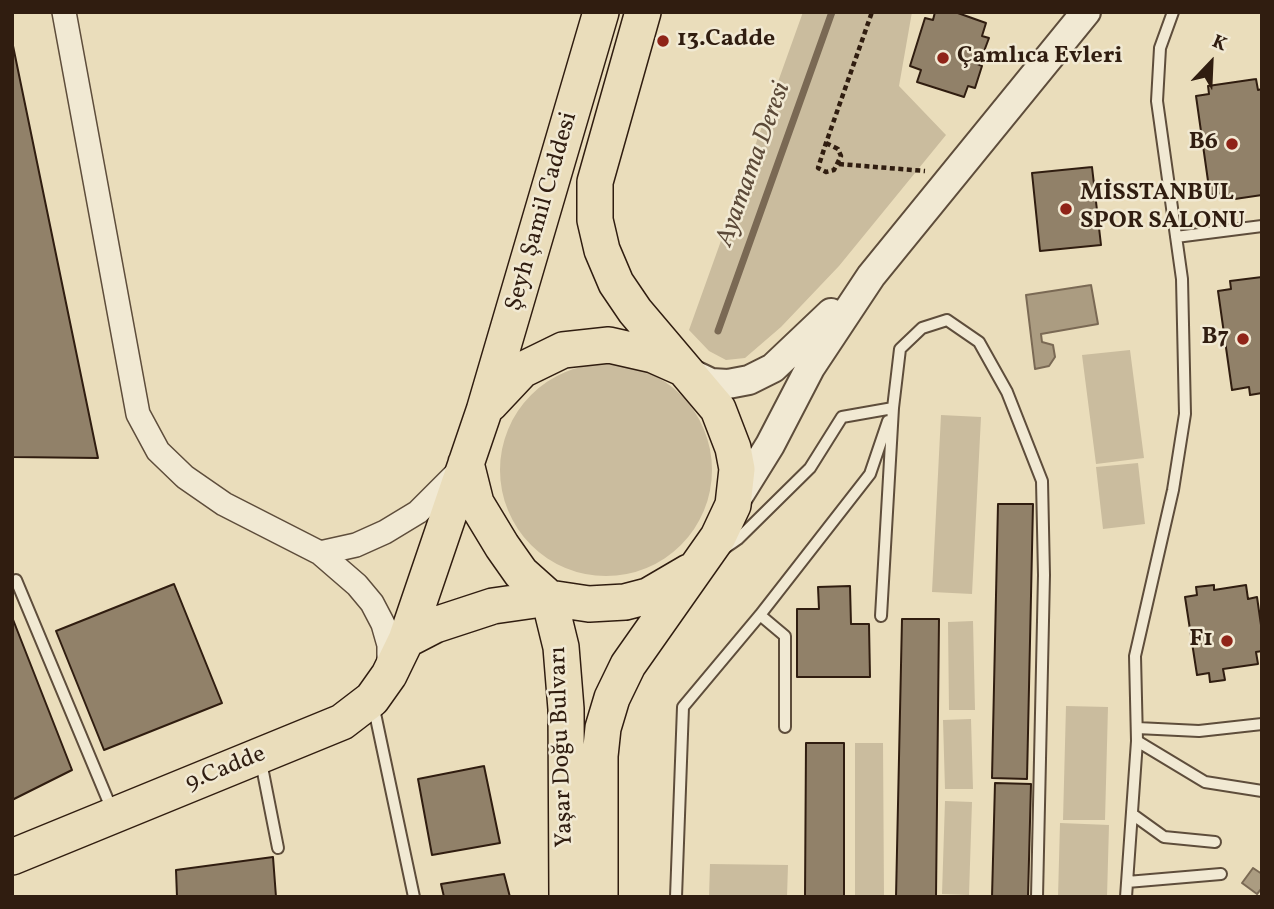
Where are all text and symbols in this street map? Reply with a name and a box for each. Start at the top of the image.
place label: 13.Cadde [677,27,775,55]
north arrow [1176,28,1246,98]
text: K [1208,29,1231,58]
marker: 13.Cadde [655,33,671,49]
place label: Çamlıca Evleri [957,44,1123,72]
marker: Çamlıca Evleri [935,50,951,66]
water label: Ayamama Deresi [711,79,799,251]
street label: Şeyh Şamil Caddesi [501,109,585,315]
place label: B6 [1189,130,1218,158]
marker: B6 [1224,136,1240,152]
place label: MİSSTANBUL SPOR SALONU [1080,181,1245,237]
marker: MİSSTANBUL SPOR SALONU [1058,201,1074,217]
place label: B7 [1201,325,1229,353]
marker: B7 [1235,331,1251,347]
place label: F1 [1189,627,1213,655]
marker: F1 [1219,633,1235,649]
street label: Yaşar Doğu Bulvarı [545,646,581,848]
street label: 9.Cadde [182,741,270,799]

